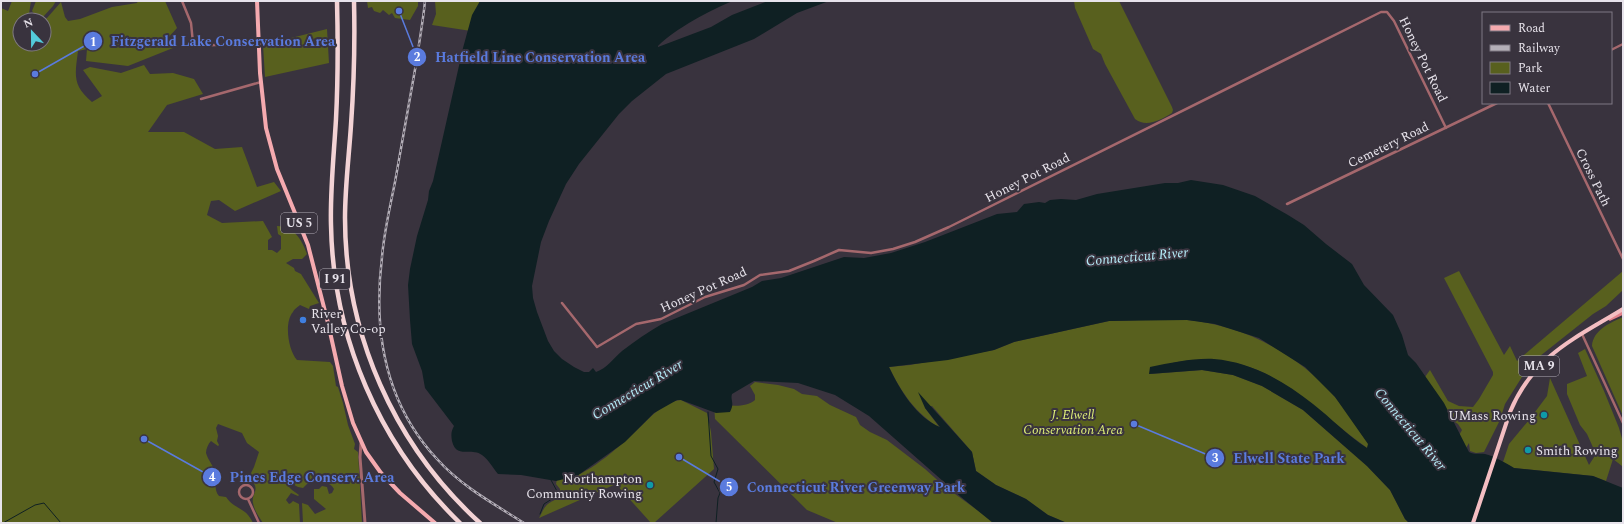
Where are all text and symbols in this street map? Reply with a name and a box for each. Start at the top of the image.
north arrow [12,12,52,52]
legend [1482,12,1612,104]
street label: Honey Pot Road [1394,13,1452,106]
text: N [21,14,36,33]
text: Road [1518,19,1545,38]
callout: Fitzgerald Lake Conservation Area [83,28,344,54]
text: Fitzgerald Lake Conservation Area [111,31,336,52]
text: 1 [90,33,96,52]
text: Railway [1518,39,1561,58]
callout: Hatfield Line Conservation Area [407,44,653,70]
text: Hatfield Line Conservation Area [435,47,646,68]
text: 2 [414,48,421,67]
text: Park [1518,59,1543,78]
text: Water [1518,79,1550,98]
street label: Cemetery Road [1344,117,1432,173]
street label: Cross Path [1570,145,1616,210]
street label: Honey Pot Road [981,148,1073,208]
road number: US 5 [281,213,317,233]
water label: Connecticut River [1085,242,1189,271]
street label: Honey Pot Road [657,262,750,318]
road number: I 91 [320,269,350,289]
place label: River Valley Co-op [311,304,386,339]
marker: River Valley Co-op [298,315,308,325]
water label: Connecticut River [588,354,687,425]
road number: MA 9 [1519,356,1559,376]
water label: Connecticut River [1370,383,1452,476]
park label: J. Elwell Conservation Area [1023,405,1123,440]
place label: UMass Rowing [1448,406,1536,426]
marker: UMass Rowing [1539,410,1549,420]
place label: Smith Rowing [1536,441,1618,461]
callout: Elwell State Park [1205,445,1353,471]
marker: Smith Rowing [1523,445,1533,455]
text: Elwell State Park [1233,448,1345,469]
text: 3 [1212,449,1219,468]
callout: Pines Edge Conserv. Area [202,464,403,490]
text: Pines Edge Conserv. Area [230,467,395,488]
text: 4 [209,468,216,487]
place label: Northampton Community Rowing [526,469,642,504]
callout: Connecticut River Greenway Park [719,474,973,500]
text: Connecticut River Greenway Park [747,477,966,498]
text: 5 [726,478,732,497]
marker: Northampton Community Rowing [645,480,655,490]

